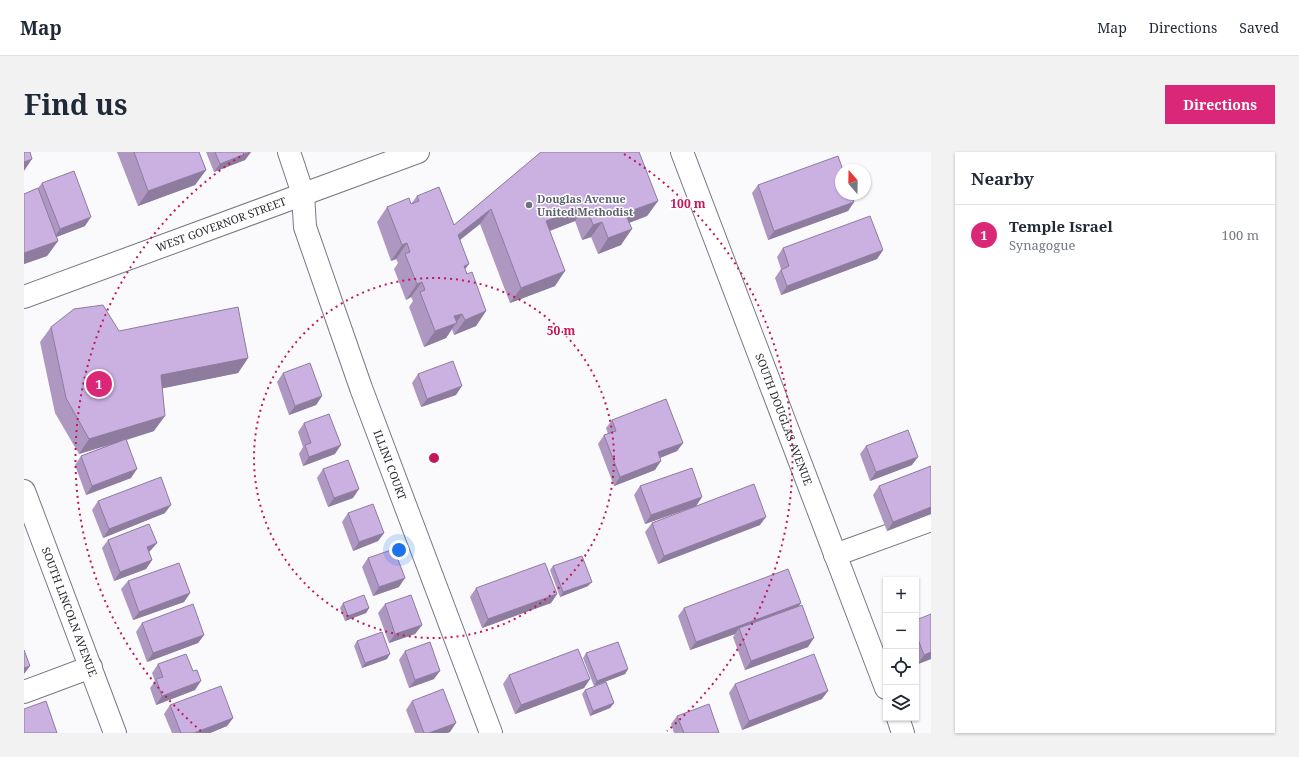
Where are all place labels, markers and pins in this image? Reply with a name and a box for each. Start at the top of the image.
place label: Douglas Avenue United Methodist [537,191,634,219]
marker: Douglas Avenue United Methodist [524,200,534,210]
pin: 1 [86,369,112,399]
centre of rings [427,451,441,465]

